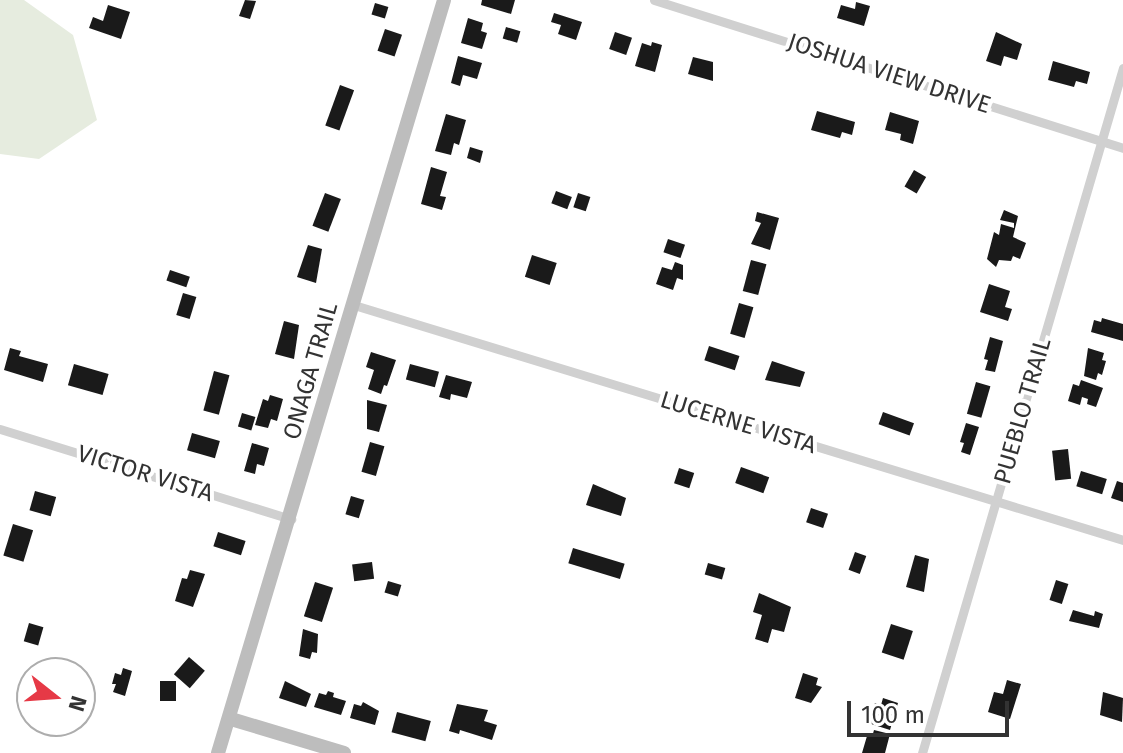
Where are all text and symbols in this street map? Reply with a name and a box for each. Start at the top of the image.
street label: JOSHUA VIEW DRIVE [784,28,994,120]
street label: ONAGA TRAIL [278,299,344,443]
street label: PUEBLO TRAIL [988,335,1058,487]
street label: LUCERNE VISTA [657,386,819,460]
street label: VICTOR VISTA [74,440,216,508]
north arrow [16,657,96,737]
scale bar [851,685,1013,735]
text: N [62,693,93,715]
text: 100 m [861,701,925,729]

